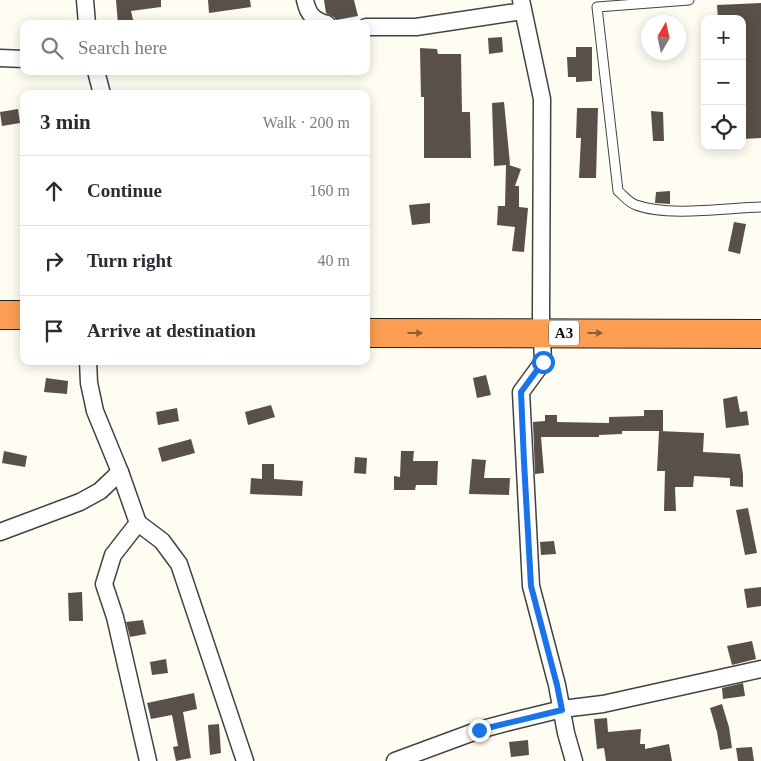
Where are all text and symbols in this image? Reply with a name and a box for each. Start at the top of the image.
north arrow [641,15,686,60]
map controls [701,15,746,150]
button: + [701,15,746,60]
search box [20,20,370,75]
icon: search [38,34,66,62]
text: Search here [78,37,167,58]
button: − [701,60,746,105]
button: locate [701,105,746,150]
text: 3 min [40,110,91,134]
text: Walk · 200 m [263,114,350,131]
icon: ahead [40,177,68,205]
text: Continue [87,180,162,201]
text: 160 m [310,182,350,199]
icon: right [40,247,68,275]
text: Turn right [87,250,172,271]
text: 40 m [318,252,350,269]
icon: arrive [40,317,68,345]
text: Arrive at destination [87,320,256,341]
road number: A3 [549,320,579,346]
one-way arrow [407,329,423,337]
one-way arrow [587,329,603,337]
route start [532,351,555,374]
route end [468,719,491,742]

